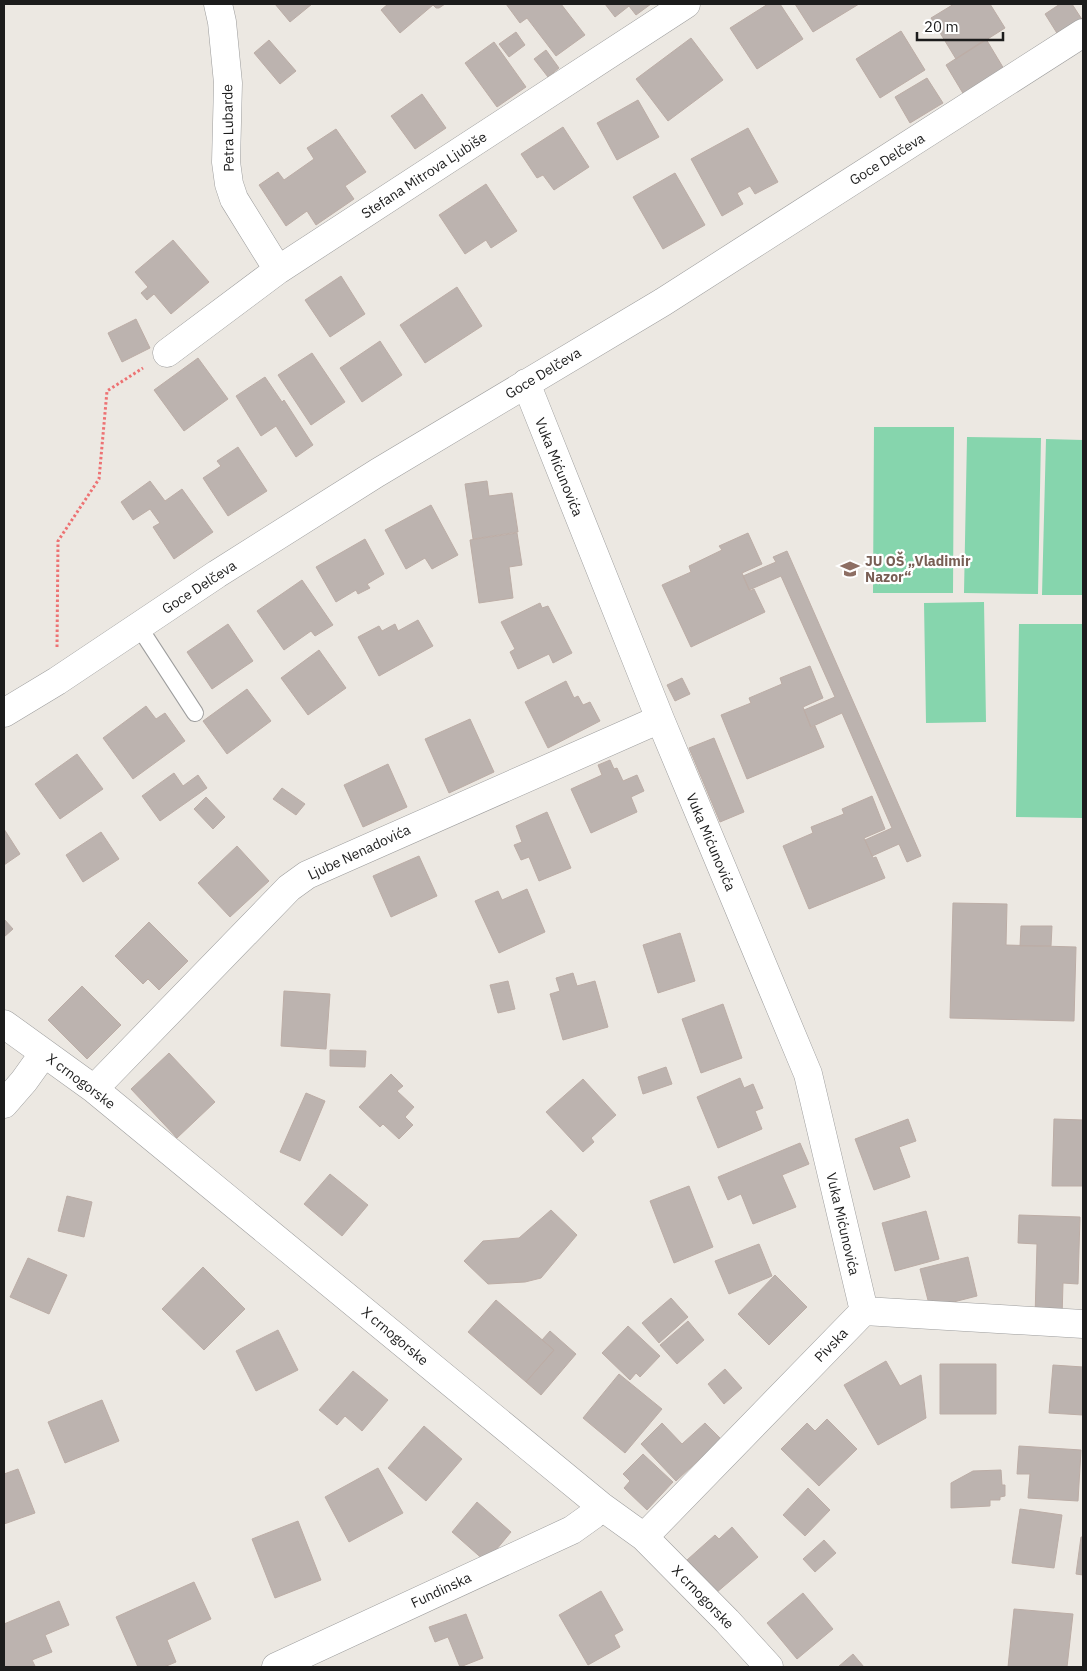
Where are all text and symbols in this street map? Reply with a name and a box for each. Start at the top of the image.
scale bar [917,10,1003,42]
text: 20 m [924,17,959,36]
street label: Petra Lubarde [218,84,238,172]
street label: Stefana Mitrova Ljubiše [358,127,490,222]
street label: Goce Delčeva [846,129,928,189]
street label: Goce Delčeva [502,343,585,403]
street label: Vuka Mićunovića [531,415,587,519]
place label: JU OŠ „Vladimir Nazor“ [865,551,971,586]
street label: Goce Delčeva [158,556,240,618]
school or university icon: JU OŠ „Vladimir Nazor“ [839,558,861,580]
street label: Vuka Mićunovića [682,790,740,894]
street label: Ljube Nenadovića [305,820,414,884]
street label: X crnogorske [43,1049,119,1113]
street label: Vuka Mićunovića [822,1171,864,1278]
street label: X crnogorske [358,1303,432,1369]
street label: Pivska [810,1324,852,1366]
street label: X crnogorske [668,1561,738,1633]
street label: Fundinska [408,1568,475,1612]

